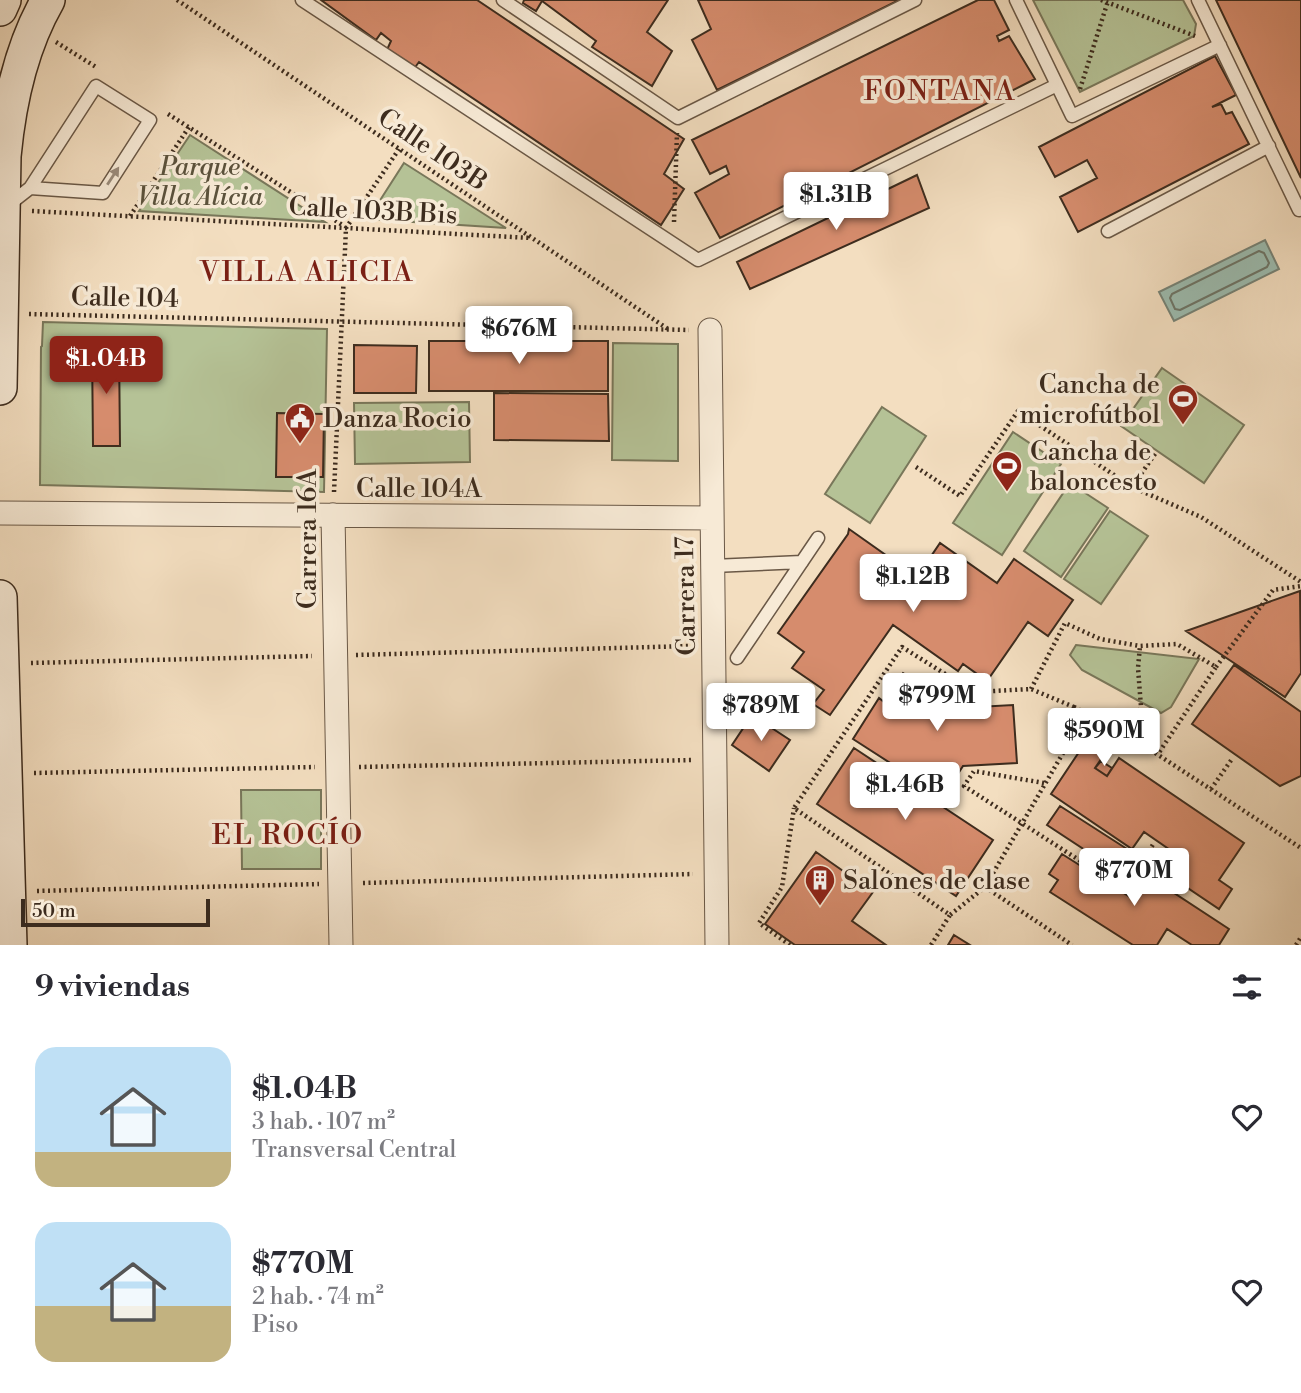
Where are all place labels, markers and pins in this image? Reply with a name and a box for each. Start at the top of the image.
pin: $1.31B [779,173,893,232]
pin: $676M [470,306,568,366]
pin: $1.04B [49,336,163,396]
place label: Cancha de microfútbol [1020,369,1160,431]
sports icon: Cancha de microfútbol [1166,382,1200,426]
public building icon: Danza Rocio [283,401,317,445]
place label: Danza Rocio [323,403,472,435]
place label: Cancha de baloncesto [1030,436,1157,498]
sports icon: Cancha de baloncesto [990,449,1024,493]
pin: $1.12B [856,554,970,614]
pin: $799M [888,674,986,733]
pin: $789M [712,684,810,743]
pin: $590M [1055,708,1153,768]
pin: $1.46B [848,762,962,822]
pin: $770M [1085,848,1183,908]
building icon: Salones de clase [803,863,837,907]
place label: Salones de clase [843,865,1030,897]

